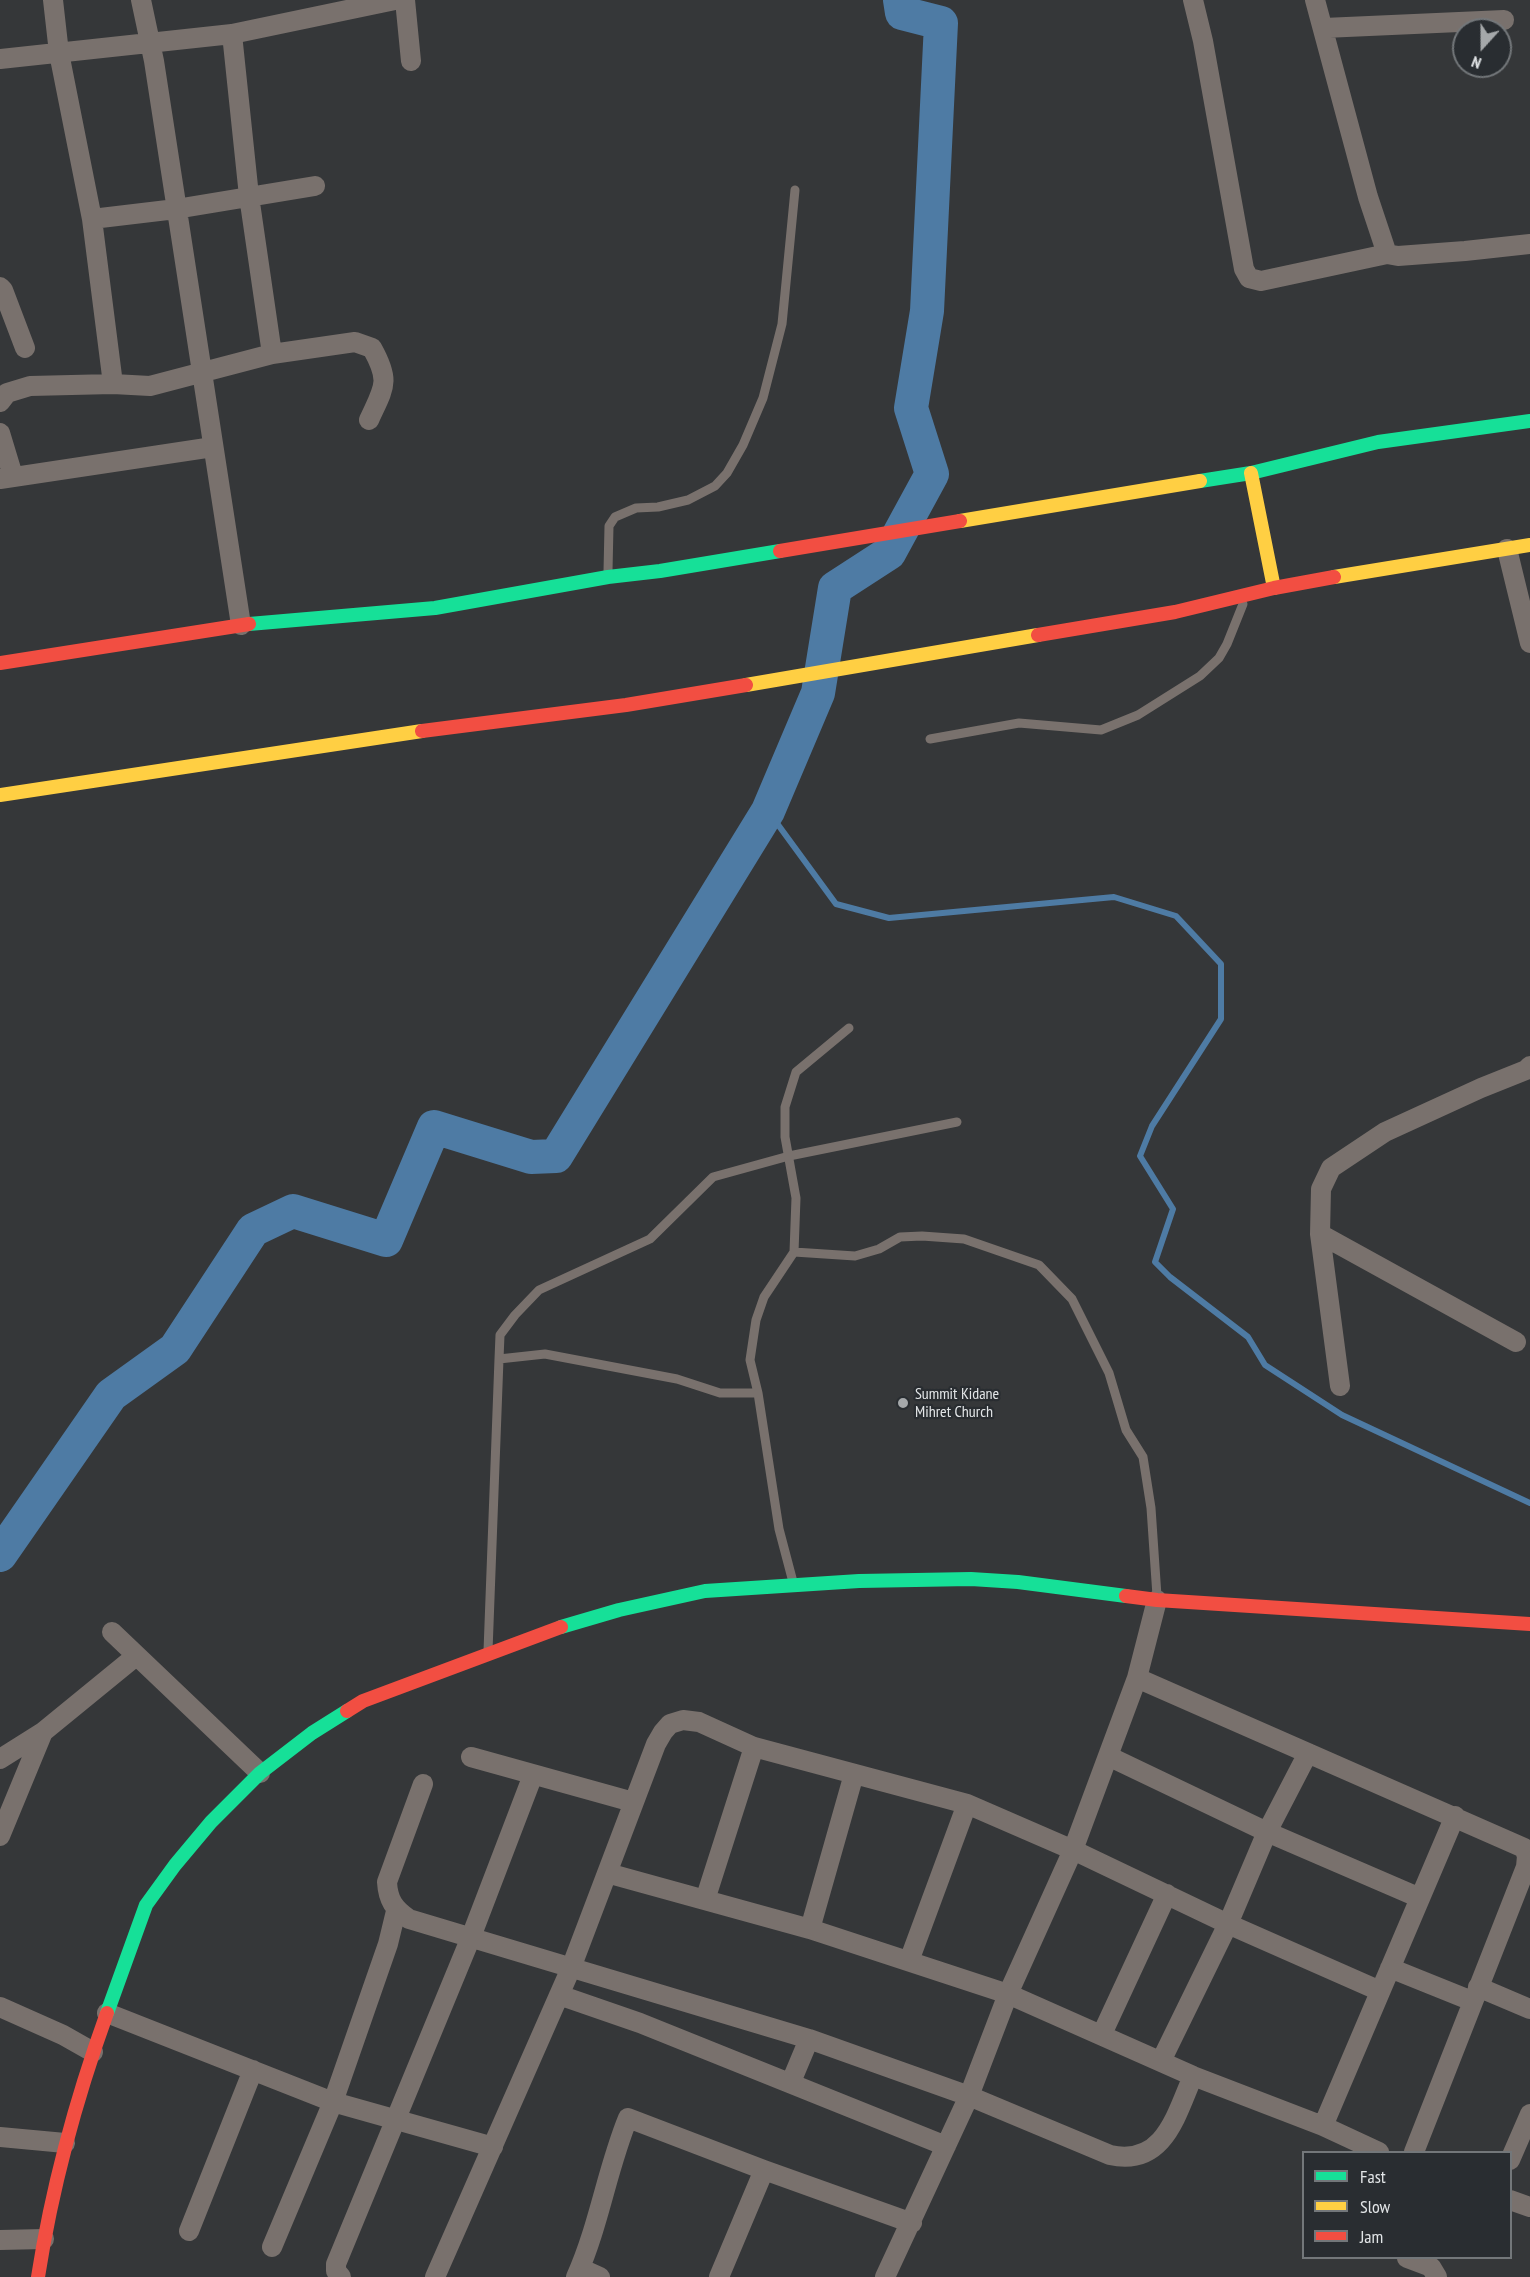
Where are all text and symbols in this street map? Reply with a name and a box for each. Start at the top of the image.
north arrow [1452,18,1512,78]
text: N [1469,52,1484,74]
place label: Summit Kidane Mihret Church [915,1384,999,1422]
marker: Summit Kidane Mihret Church [896,1396,910,1410]
legend [1302,2151,1512,2259]
text: Fast [1360,2165,1386,2188]
text: Slow [1360,2195,1390,2218]
text: Jam [1360,2225,1383,2248]

